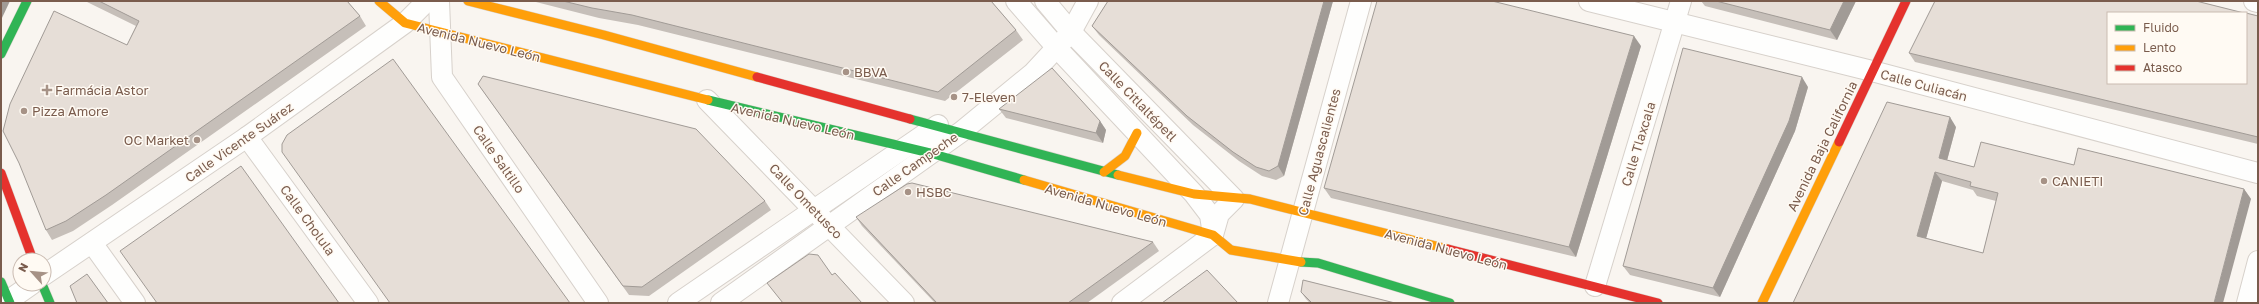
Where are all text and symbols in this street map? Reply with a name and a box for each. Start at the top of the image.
legend [2107,12,2247,84]
street label: Avenida Nuevo León [416,19,542,65]
text: Fluido [2143,20,2179,35]
text: Lento [2143,40,2176,55]
street label: Calle Citlaltépetl [1096,57,1180,145]
text: Atasco [2143,60,2182,75]
place label: BBVA [854,64,888,80]
street label: Calle Culiacán [1879,66,1969,104]
marker: BBVA [841,67,851,77]
street label: Avenida Baja California [1784,78,1860,214]
place label: Farmácia Astor [55,82,149,98]
marker: Farmácia Astor [42,85,52,95]
street label: Calle Aguascalientes [1294,87,1344,217]
place label: 7-Eleven [962,89,1016,105]
marker: 7-Eleven [949,92,959,102]
street label: Calle Vicente Suárez [182,98,297,185]
street label: Avenida Nuevo León [730,99,856,143]
street label: Calle Tlaxcala [1618,100,1658,188]
place label: Pizza Amore [32,103,108,119]
marker: Pizza Amore [19,106,29,116]
street label: Calle Saltillo [470,122,528,196]
street label: Calle Campeche [869,128,961,200]
place label: OC Market [124,132,189,148]
marker: OC Market [192,135,202,145]
street label: Calle Ometusco [766,160,846,242]
place label: CANIETI [2052,173,2103,189]
marker: CANIETI [2039,176,2049,186]
street label: Avenida Nuevo León [1043,180,1169,230]
street label: Calle Cholula [277,182,339,258]
place label: HSBC [916,184,952,200]
marker: HSBC [903,187,913,197]
street label: Avenida Nuevo León [1383,225,1509,273]
north arrow [12,252,52,292]
text: N [15,261,30,274]

